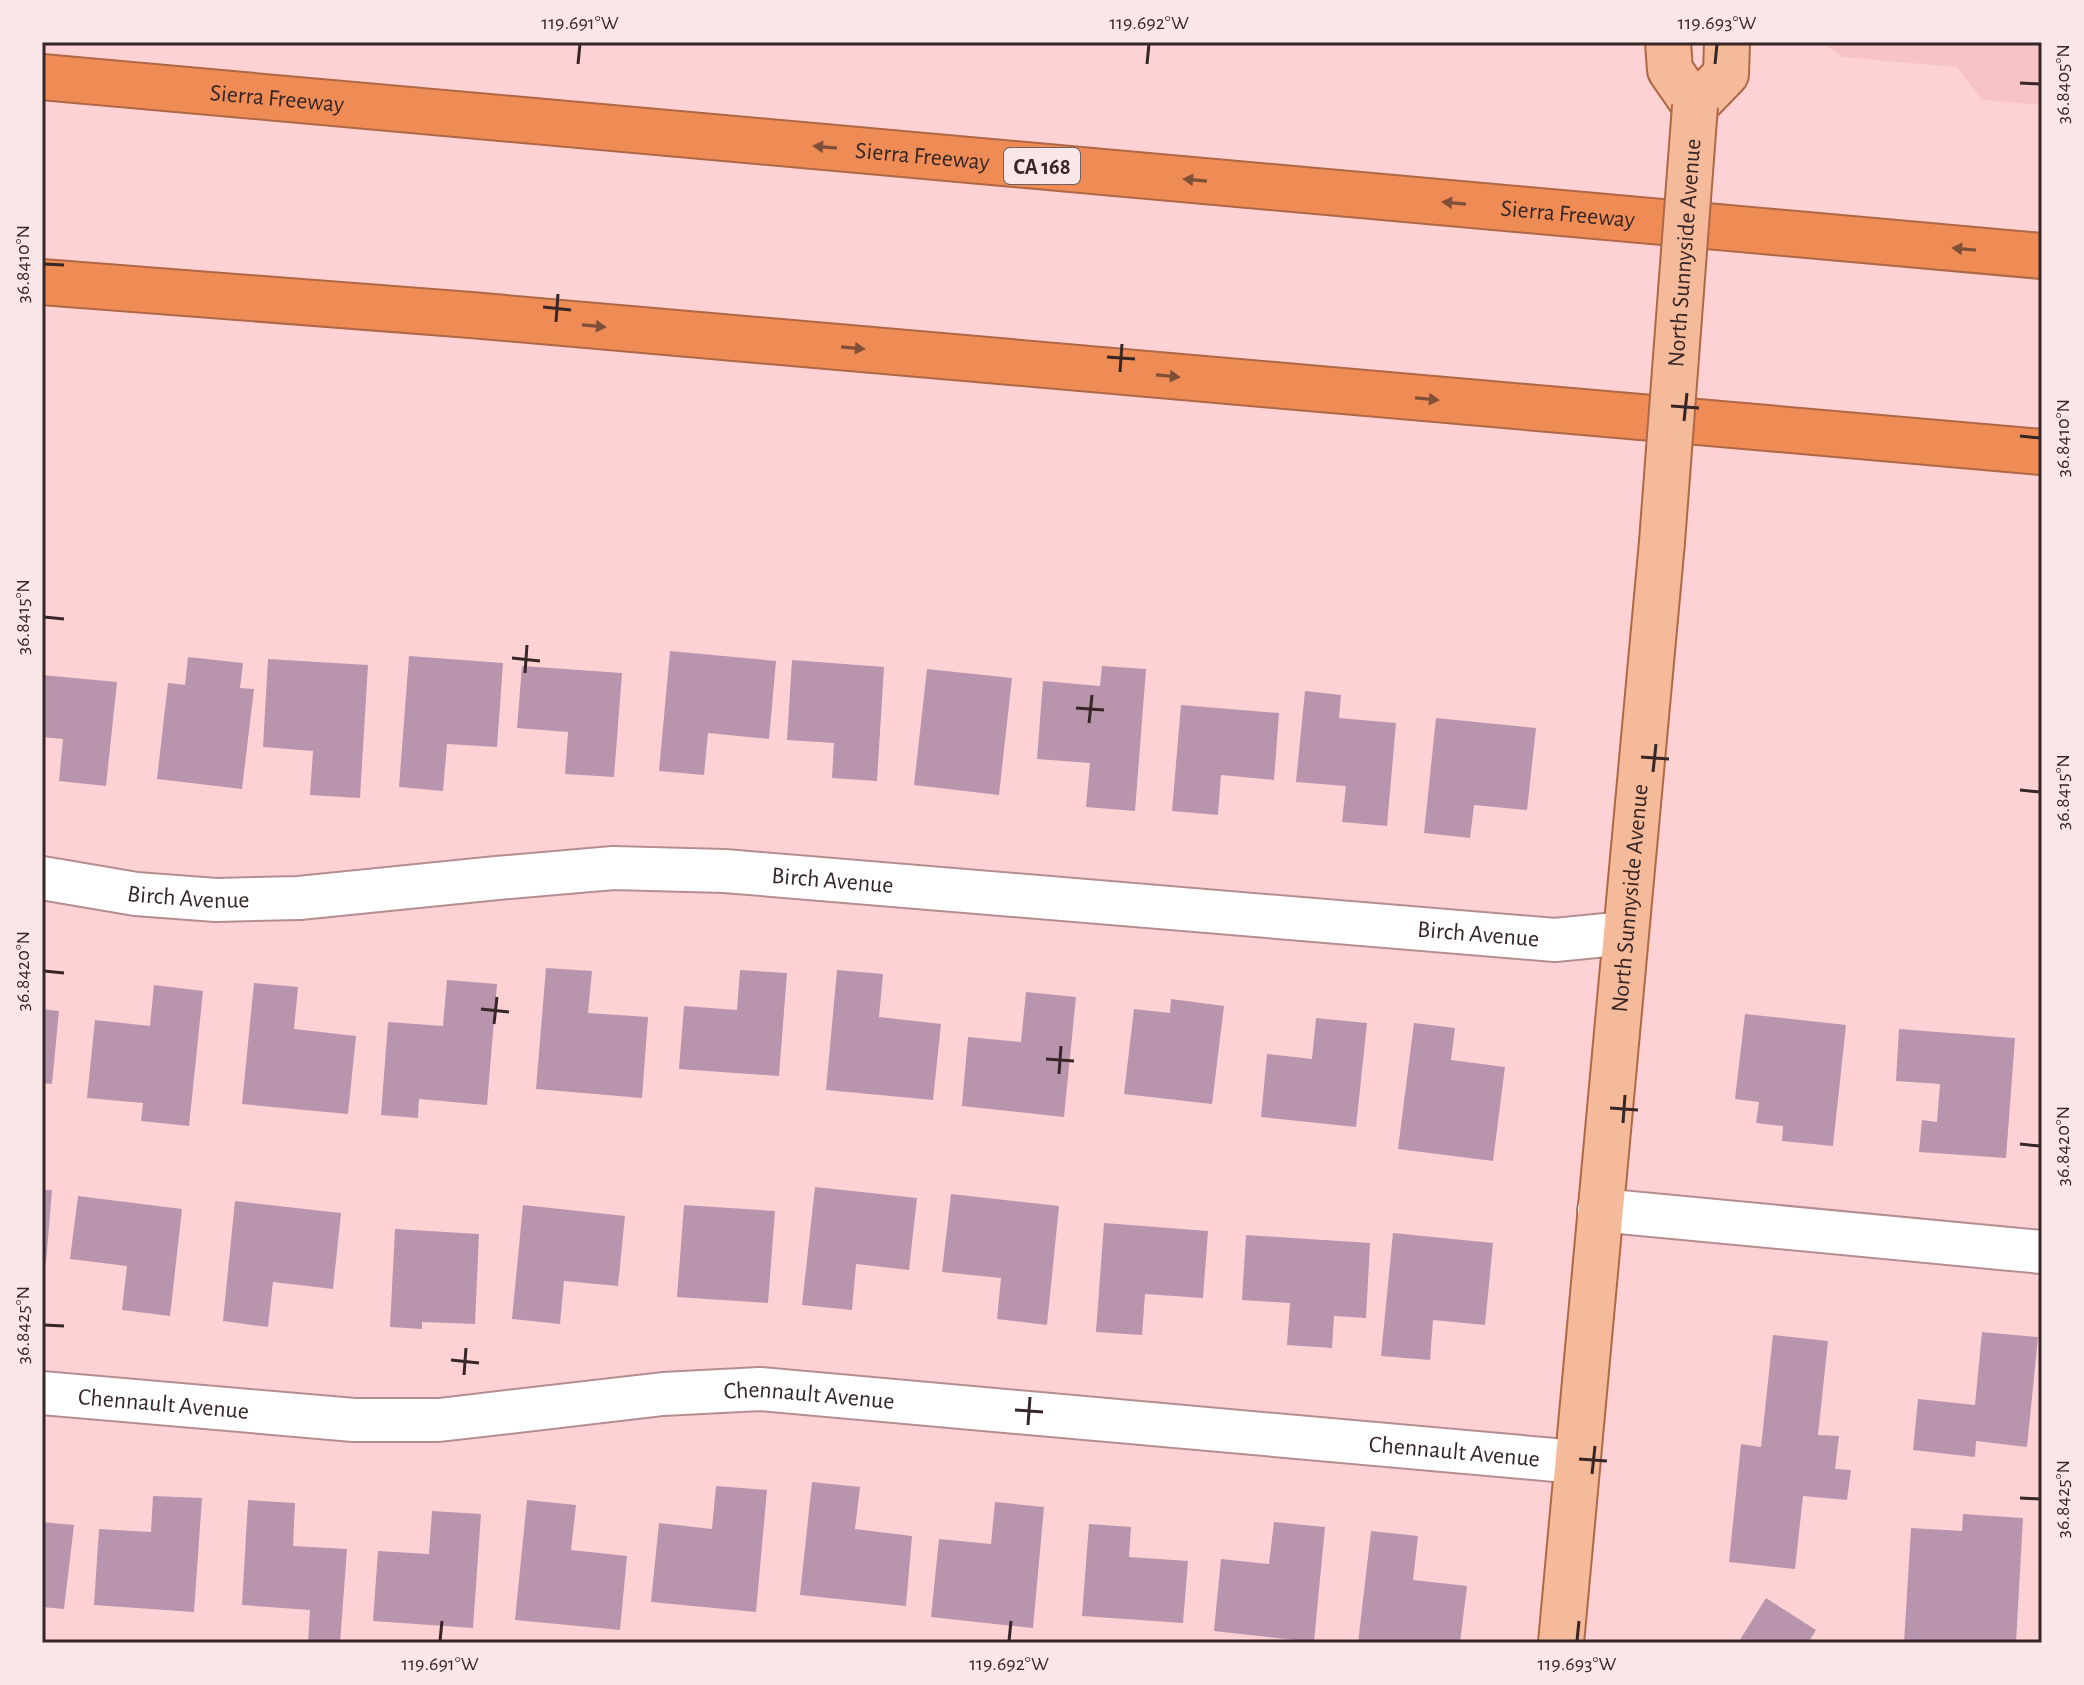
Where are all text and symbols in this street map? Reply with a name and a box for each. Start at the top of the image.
text: 119.691°W [541,13,619,33]
text: 119.692°W [1109,13,1189,33]
text: 119.693°W [1678,13,1757,33]
text: 36.8405°N [2053,44,2073,124]
street label: Sierra Freeway [209,81,345,117]
street label: North Sunnyside Avenue [1664,138,1705,368]
street label: Sierra Freeway [854,139,991,175]
one-way arrow [812,140,837,153]
road number: CA 168 [1004,148,1080,184]
one-way arrow [1182,173,1207,186]
one-way arrow [1441,196,1466,209]
street label: Sierra Freeway [1500,197,1636,233]
text: 36.8410°N [13,225,33,303]
one-way arrow [1951,242,1976,255]
one-way arrow [582,320,607,333]
one-way arrow [841,342,866,355]
one-way arrow [1156,370,1181,383]
one-way arrow [1415,392,1440,405]
text: 36.8410°N [2053,399,2073,477]
text: 36.8415°N [13,579,33,655]
text: 36.8415°N [2053,754,2073,830]
street label: North Sunnyside Avenue [1608,783,1653,1013]
street label: Birch Avenue [771,864,894,898]
street label: Birch Avenue [126,882,250,913]
street label: Birch Avenue [1416,918,1540,952]
text: 36.8420°N [13,931,33,1011]
text: 36.8420°N [2053,1106,2073,1186]
text: 36.8425°N [13,1286,33,1364]
street label: Chennault Avenue [723,1378,895,1414]
street label: Chennault Avenue [77,1385,250,1424]
street label: Chennault Avenue [1368,1432,1541,1472]
text: 36.8425°N [2053,1460,2073,1538]
text: 119.691°W [401,1654,479,1674]
text: 119.692°W [969,1654,1049,1674]
text: 119.693°W [1538,1654,1617,1674]

